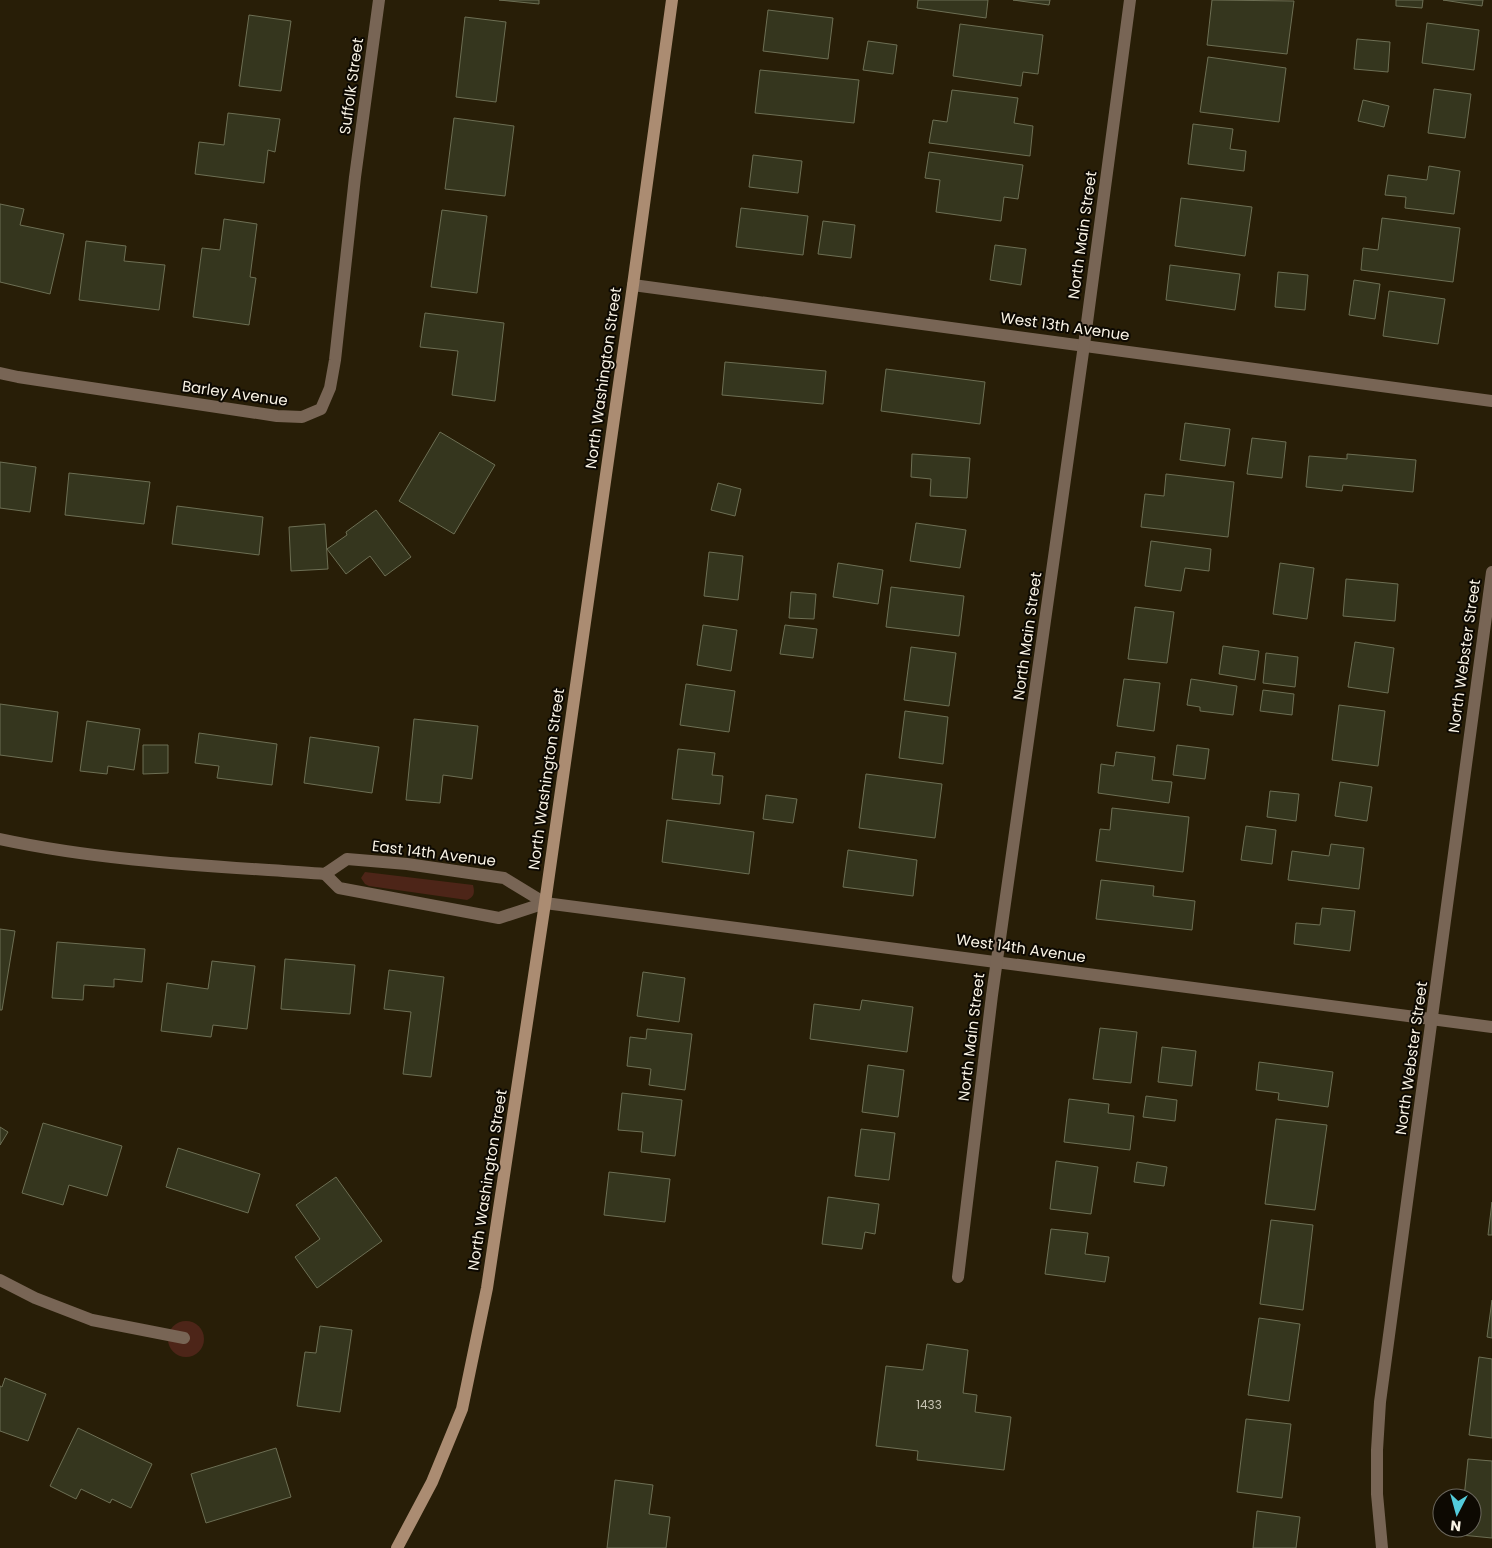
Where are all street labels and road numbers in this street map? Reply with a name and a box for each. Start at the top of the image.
street label: Suffolk Street [334,36,368,136]
street label: North Main Street [1063,170,1101,300]
street label: North Washington Street [580,286,626,470]
street label: West 13th Avenue [999,307,1131,345]
street label: Barley Avenue [181,375,289,411]
street label: North Main Street [1008,571,1046,701]
street label: North Webster Street [1443,578,1485,734]
street label: North Washington Street [523,687,569,871]
street label: East 14th Avenue [371,835,497,871]
street label: West 14th Avenue [955,928,1087,968]
street label: North Main Street [953,972,989,1102]
street label: North Webster Street [1390,980,1432,1136]
street label: North Washington Street [462,1088,512,1272]

